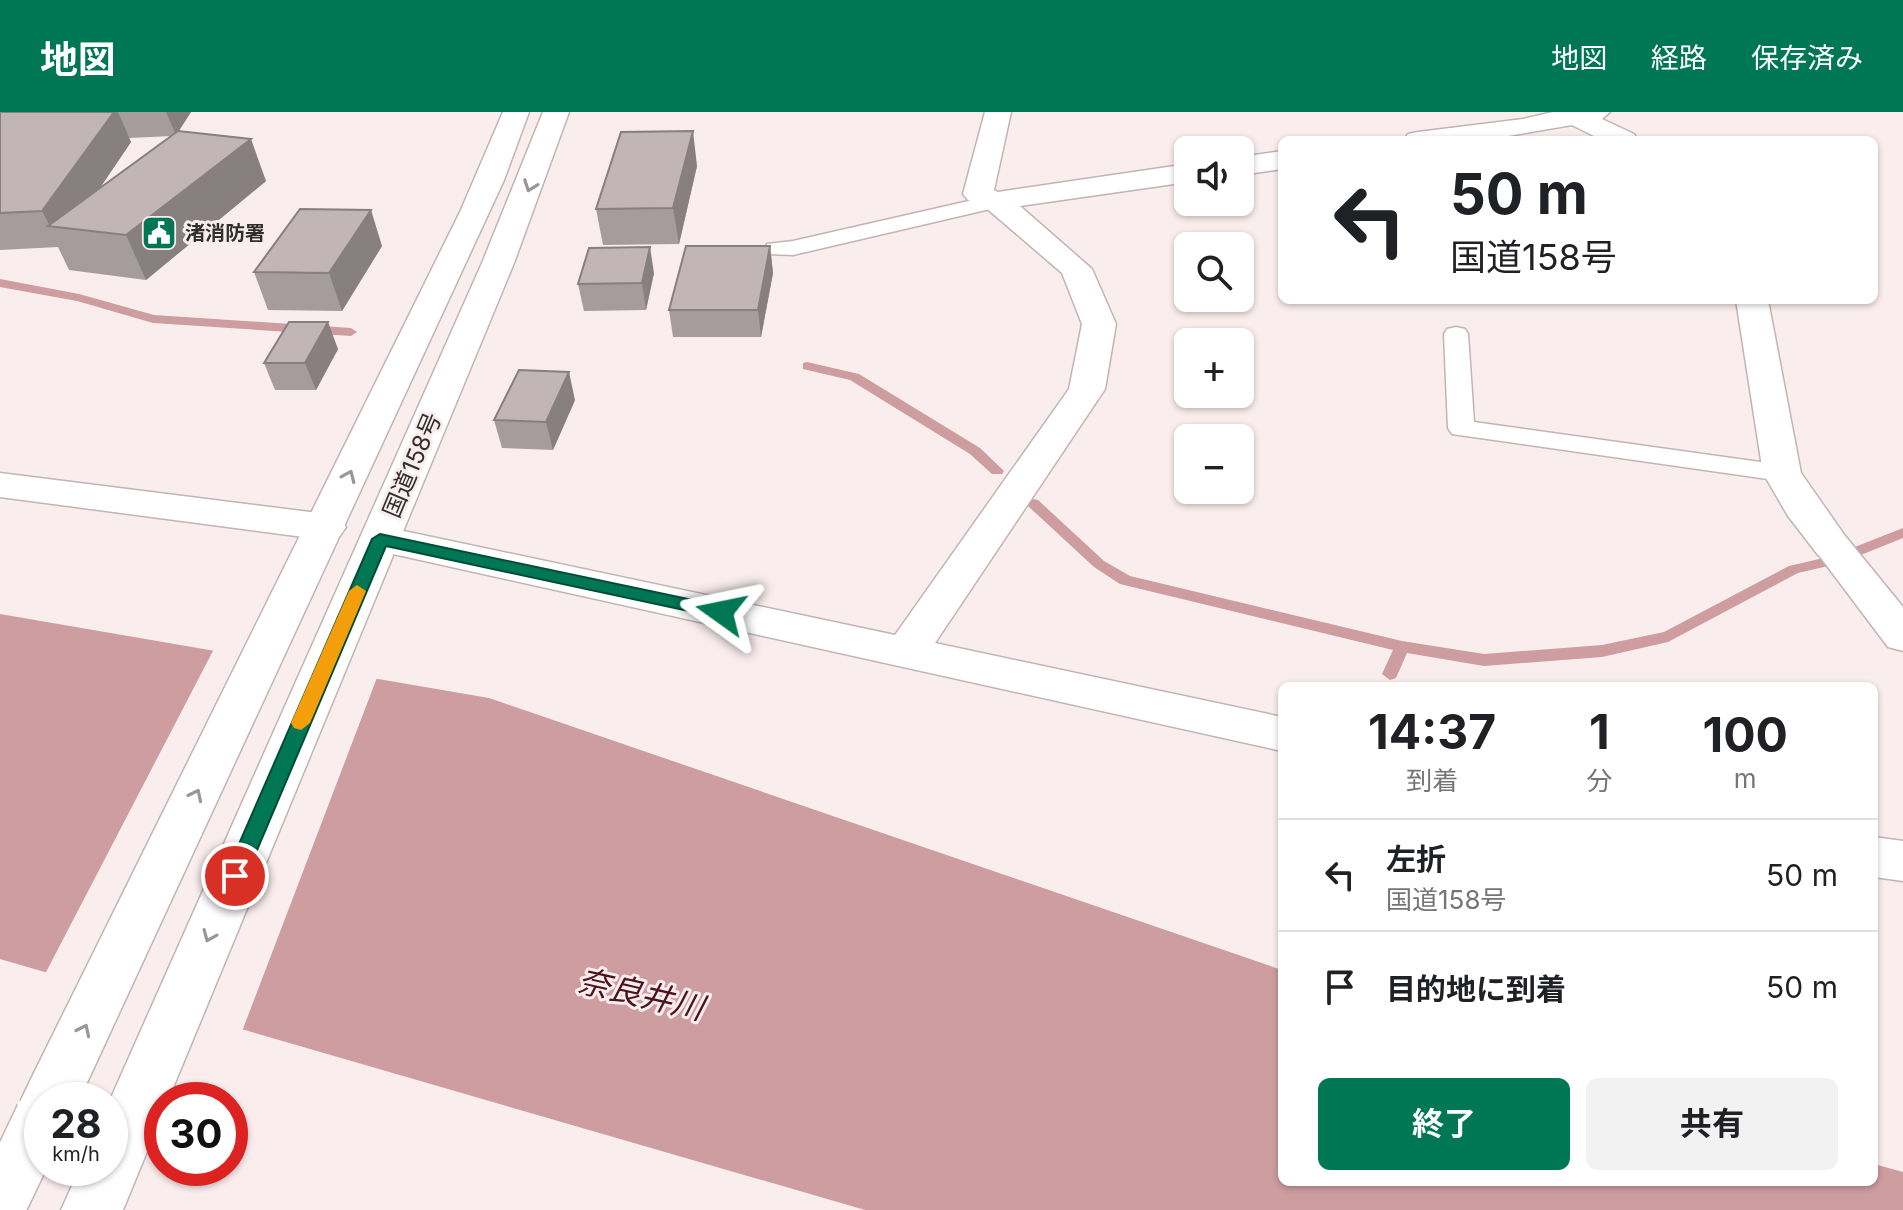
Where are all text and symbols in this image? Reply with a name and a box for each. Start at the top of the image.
text: 地図 [40,36,116,82]
text: 地図 [1551,41,1607,75]
text: 経路 [1651,41,1707,75]
text: 保存済み [1751,41,1863,75]
map controls [1174,136,1254,504]
button: sound [1174,136,1254,216]
text: 50 m [1450,160,1588,228]
icon: left [1318,168,1422,272]
one-way arrow [523,178,539,192]
public building icon: 渚消防署 [140,214,178,252]
place label: 渚消防署 [185,221,265,245]
button: search [1174,232,1254,312]
text: 国道158号 [1450,235,1617,279]
button: + [1174,328,1254,408]
street label: 国道158号 [377,408,447,522]
button: − [1174,424,1254,504]
one-way arrow [339,470,355,484]
position arrow [679,570,763,654]
text: 14:37 [1368,702,1496,761]
text: 1 [1589,702,1610,761]
text: 100 [1702,705,1788,764]
text: m [1734,763,1757,794]
text: 到着 [1406,765,1458,796]
text: 分 [1586,765,1612,796]
one-way arrow [186,789,202,804]
text: 左折 [1386,841,1446,877]
pin [201,842,269,910]
icon: left [1318,853,1362,897]
icon: arrive [213,854,257,898]
text: 50 m [1766,857,1838,893]
text: 国道158号 [1386,884,1506,915]
one-way arrow [203,928,219,942]
water label: 奈良井川 [574,961,711,1028]
icon: arrive [1318,965,1362,1009]
text: 50 m [1766,969,1838,1005]
text: 目的地に到着 [1386,971,1566,1007]
one-way arrow [74,1023,90,1038]
button: 終了 [1318,1078,1570,1170]
button: 共有 [1586,1078,1838,1170]
speed limit sign: 30 [144,1082,248,1186]
text: 28 [50,1099,102,1148]
text: km/h [52,1142,100,1166]

